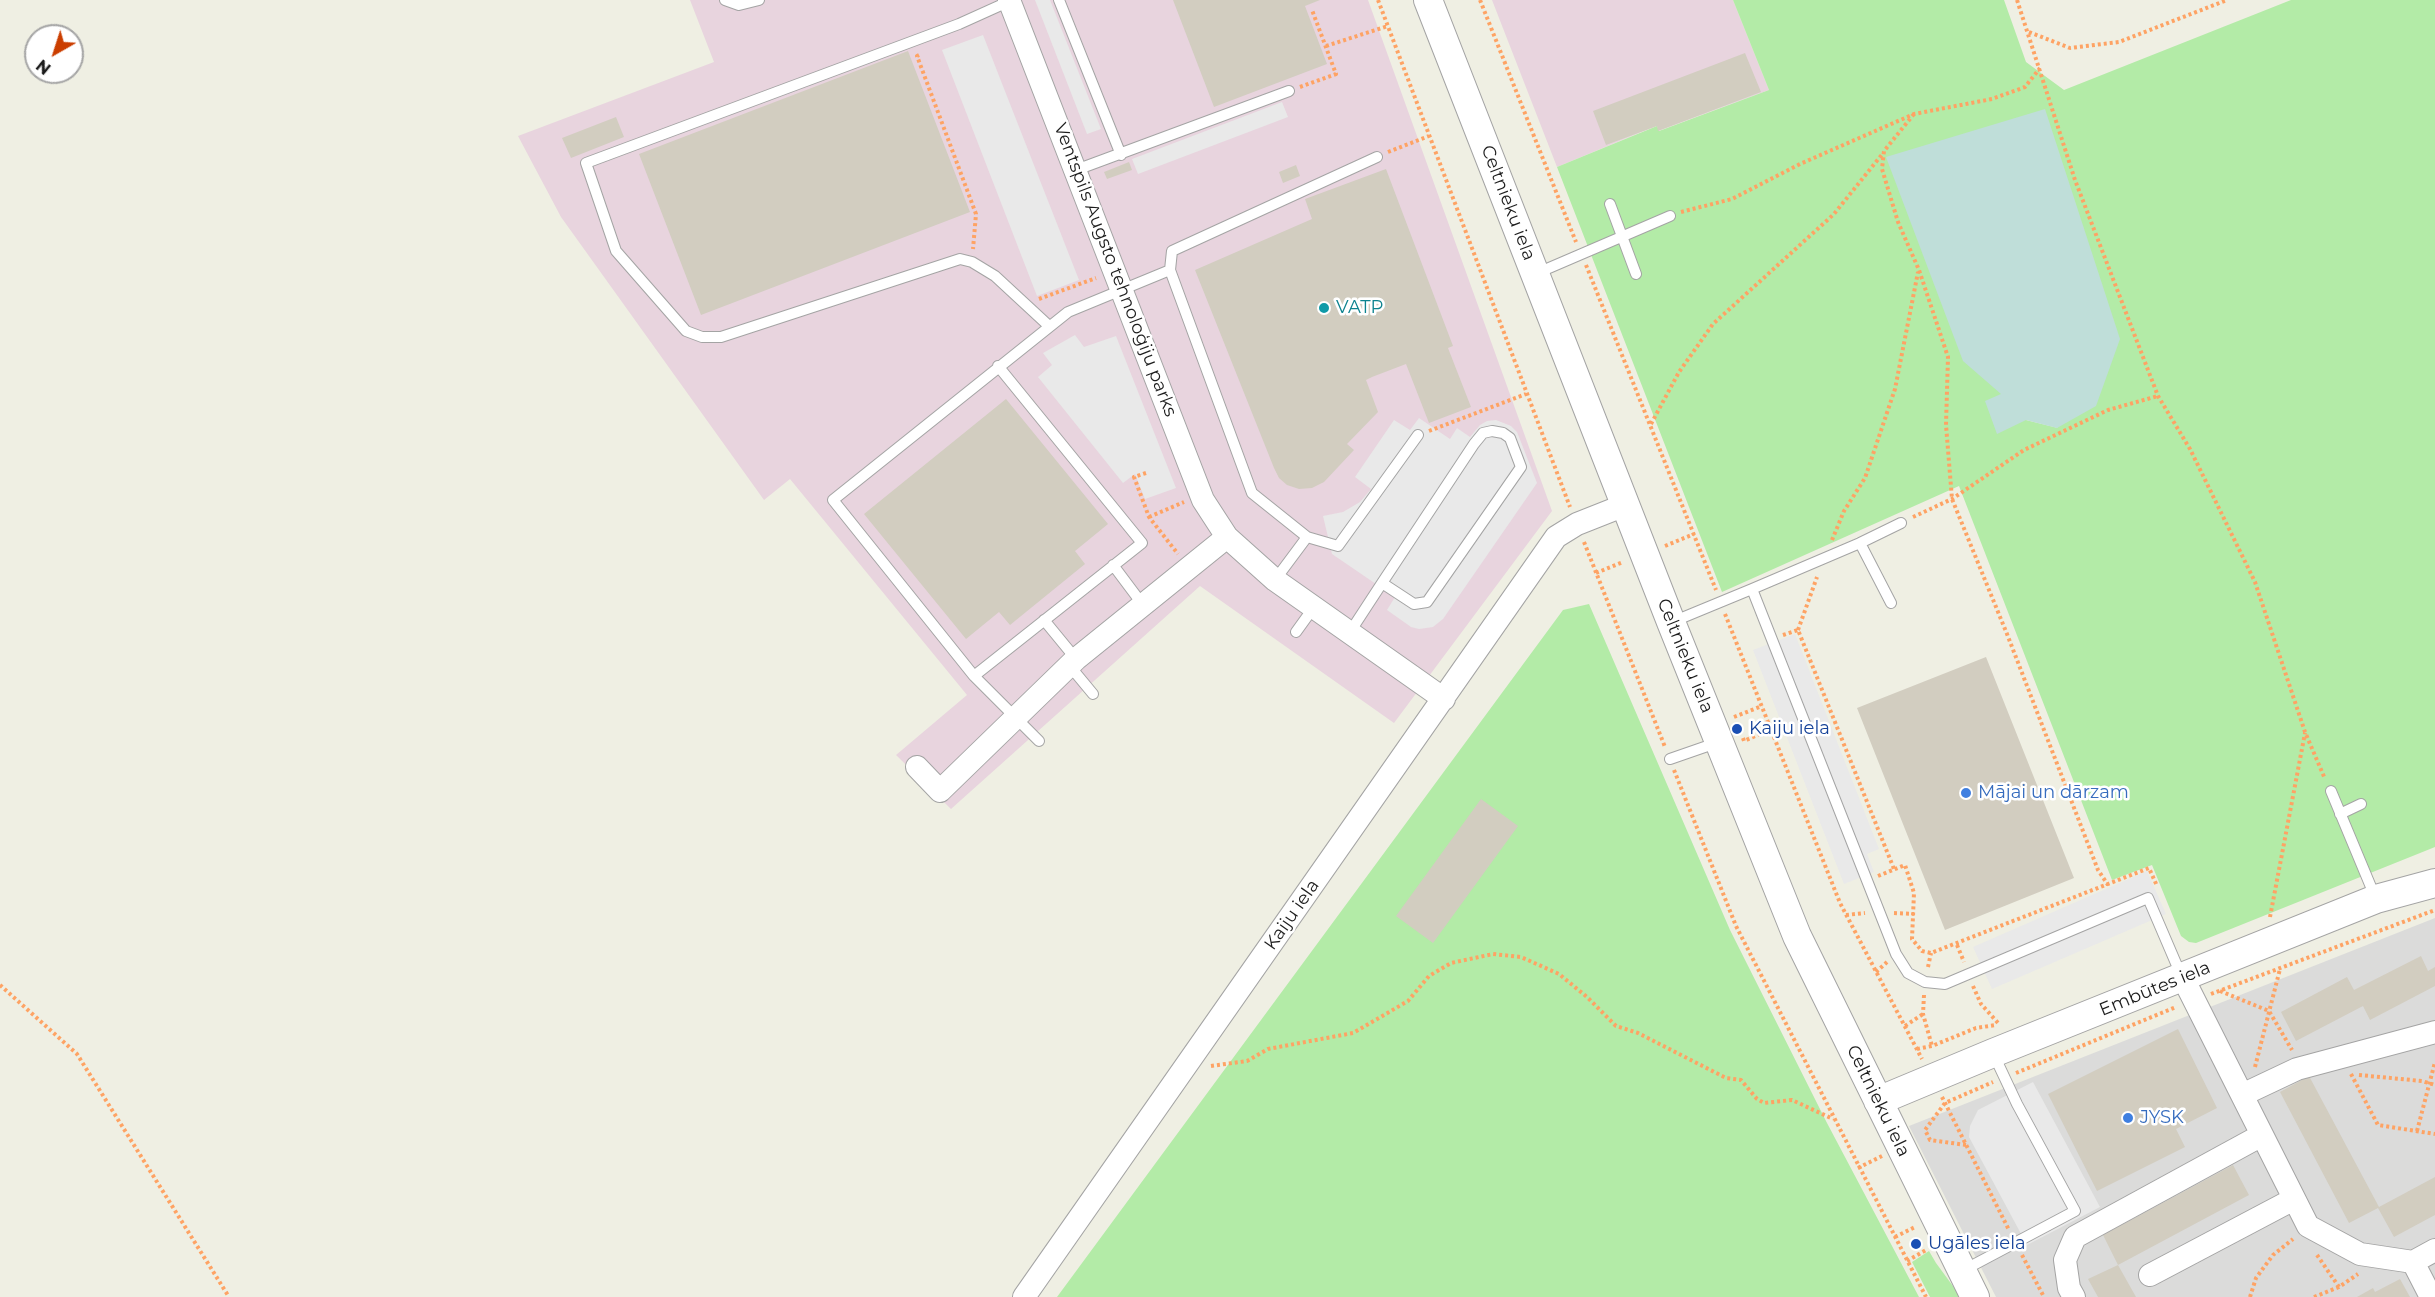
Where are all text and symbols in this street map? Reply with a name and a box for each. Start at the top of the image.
north arrow [24,24,84,84]
text: N [33,55,55,78]
street label: Ventspils Augsto tehnoloģiju parks [1049,120,1181,420]
street label: Celtnieku iela [1476,142,1540,264]
place label: VATP [1336,297,1383,319]
marker: VATP [1317,301,1331,315]
street label: Celtnieku iela [1652,596,1718,716]
place label: Kaiju iela [1749,718,1830,740]
marker: Kaiju iela [1730,722,1744,736]
place label: Mājai un dārzam [1978,782,2129,804]
marker: Mājai un dārzam [1959,786,1973,800]
street label: Kaiju iela [1260,876,1324,954]
street label: Embūtes iela [2096,957,2214,1021]
street label: Celtnieku iela [1842,1042,1914,1160]
place label: JYSK [2140,1107,2184,1129]
marker: JYSK [2121,1111,2135,1125]
place label: Ugāles iela [1928,1233,2026,1255]
marker: Ugāles iela [1909,1237,1923,1251]

